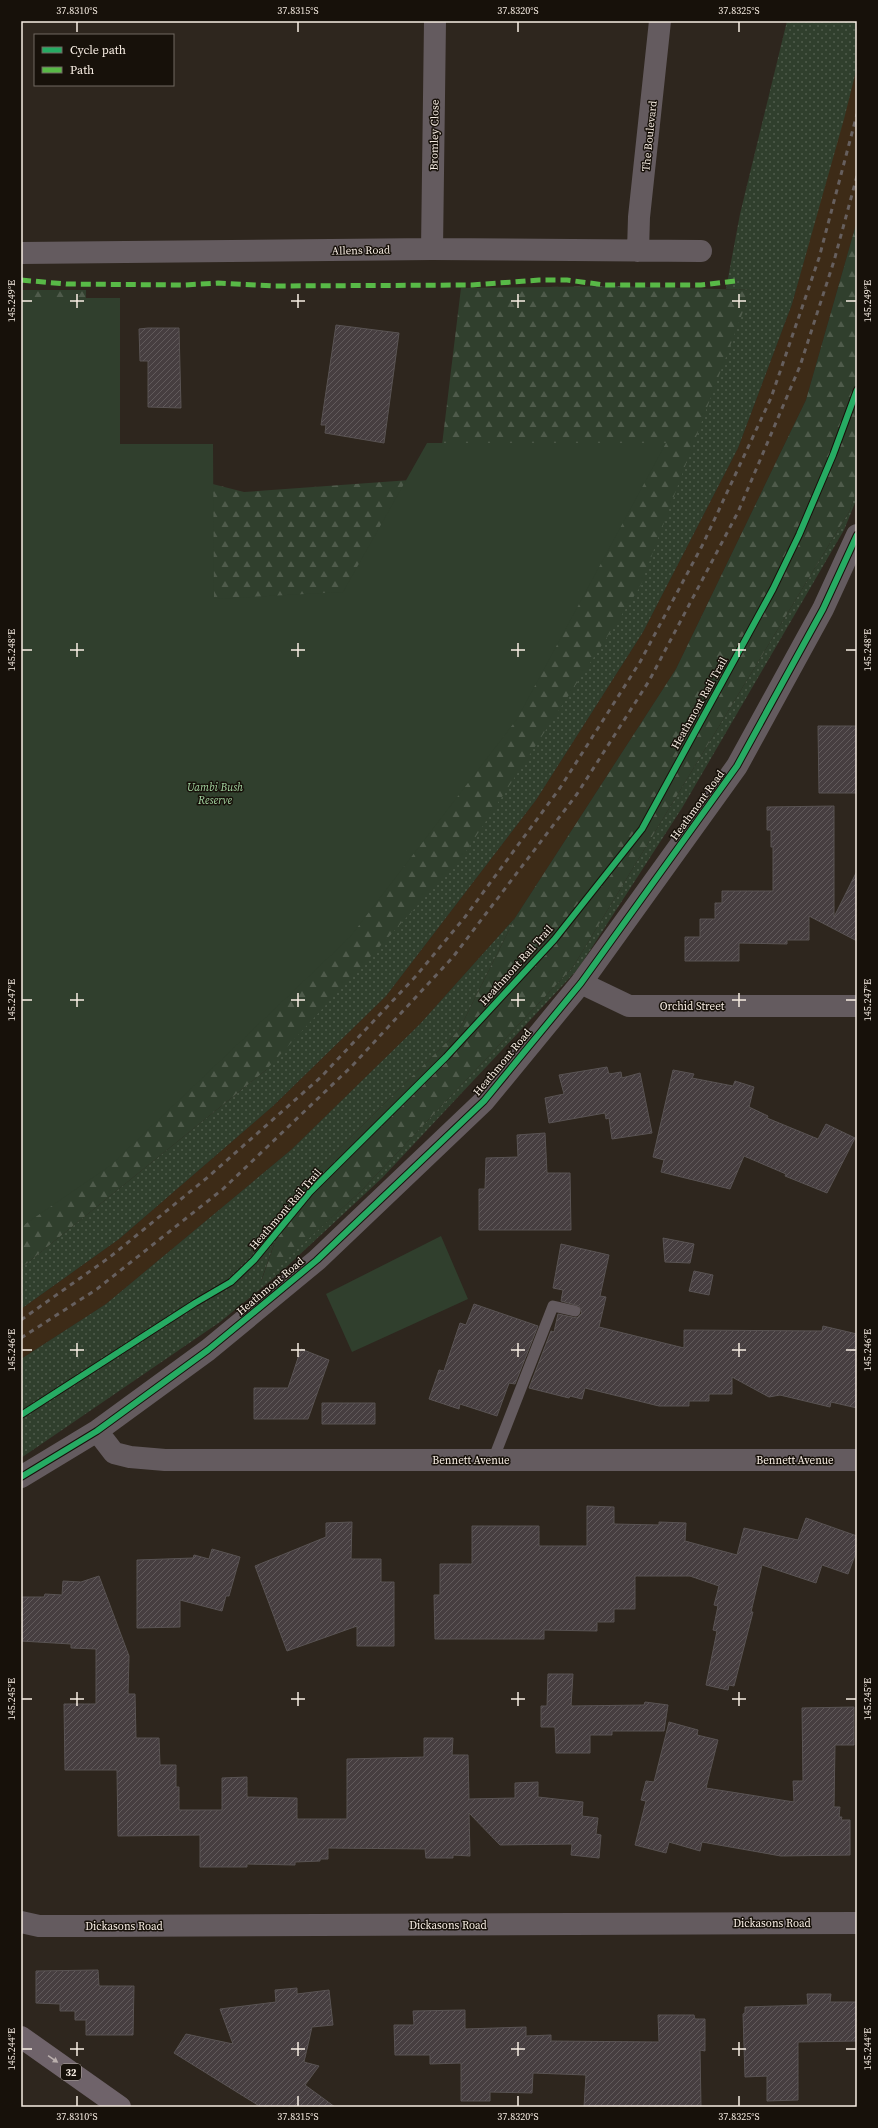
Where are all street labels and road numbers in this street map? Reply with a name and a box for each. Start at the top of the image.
street label: Bromley Close [426,99,443,171]
street label: The Boulevard [638,99,661,172]
street label: Allens Road [332,242,391,259]
street label: Heathmont Rail Trail [668,655,731,752]
street label: Heathmont Road [667,767,728,843]
street label: Heathmont Rail Trail [476,922,556,1009]
street label: Orchid Street [660,999,725,1014]
street label: Heathmont Road [470,1025,535,1099]
street label: Heathmont Rail Trail [246,1166,325,1253]
street label: Heathmont Road [234,1253,308,1319]
street label: Bennett Avenue [432,1453,510,1468]
street label: Bennett Avenue [756,1453,834,1468]
street label: Dickasons Road [733,1916,812,1931]
street label: Dickasons Road [409,1918,488,1933]
street label: Dickasons Road [85,1919,164,1934]
road number: 32 [61,2064,81,2080]

